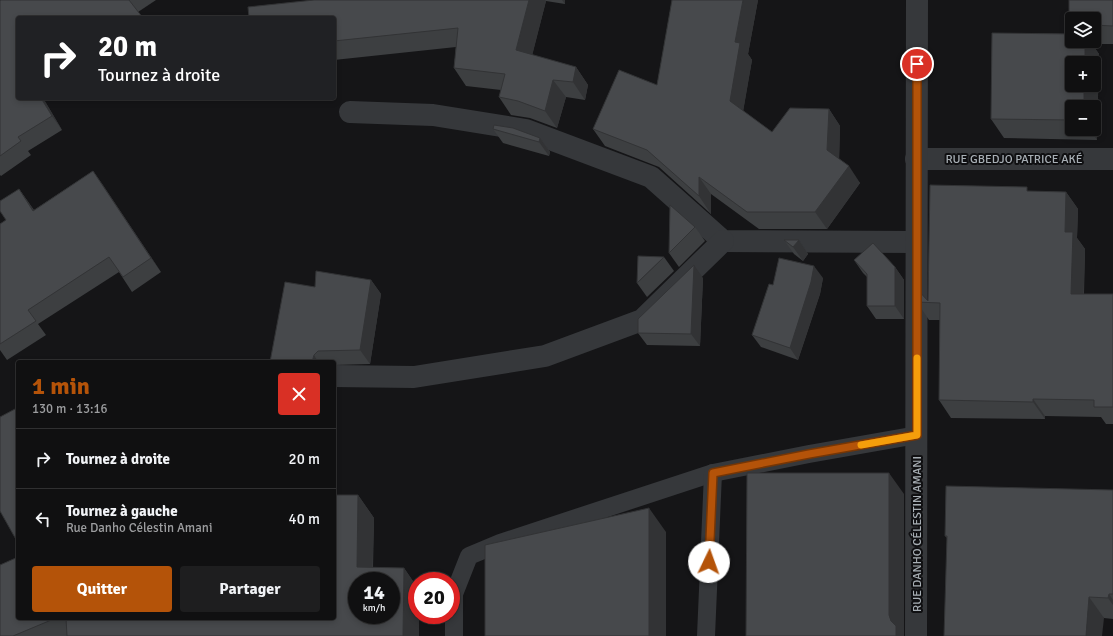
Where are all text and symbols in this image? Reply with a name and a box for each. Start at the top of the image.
map controls [1065,12,1101,136]
button: layers [1065,12,1101,48]
text: 20 m [98,30,157,64]
icon: right [32,32,84,84]
pin [900,47,934,81]
icon: arrive [906,53,928,75]
button: + [1065,56,1101,92]
text: Tournez à droite [98,64,220,86]
button: − [1065,100,1101,136]
street label: RUE GBEDJO PATRICE AKÉ [946,152,1083,167]
text: 1 min [32,371,90,401]
button: close [278,373,320,415]
text: 130 m · 13:16 [32,401,108,417]
icon: right [32,448,54,470]
text: Tournez à droite [66,450,170,468]
text: 20 m [289,450,320,468]
street label: RUE DANHO CÉLESTIN AMANI [910,456,925,612]
text: Tournez à gauche [66,502,178,520]
icon: left [32,508,54,530]
text: 40 m [289,510,320,528]
text: Rue Danho Célestin Amani [66,520,212,536]
position arrow [688,541,730,583]
button: Quitter [32,566,172,612]
button: Partager [180,566,320,612]
speed limit sign: 20 [408,572,460,624]
text: 14 [363,580,385,605]
text: km/h [363,602,385,614]

